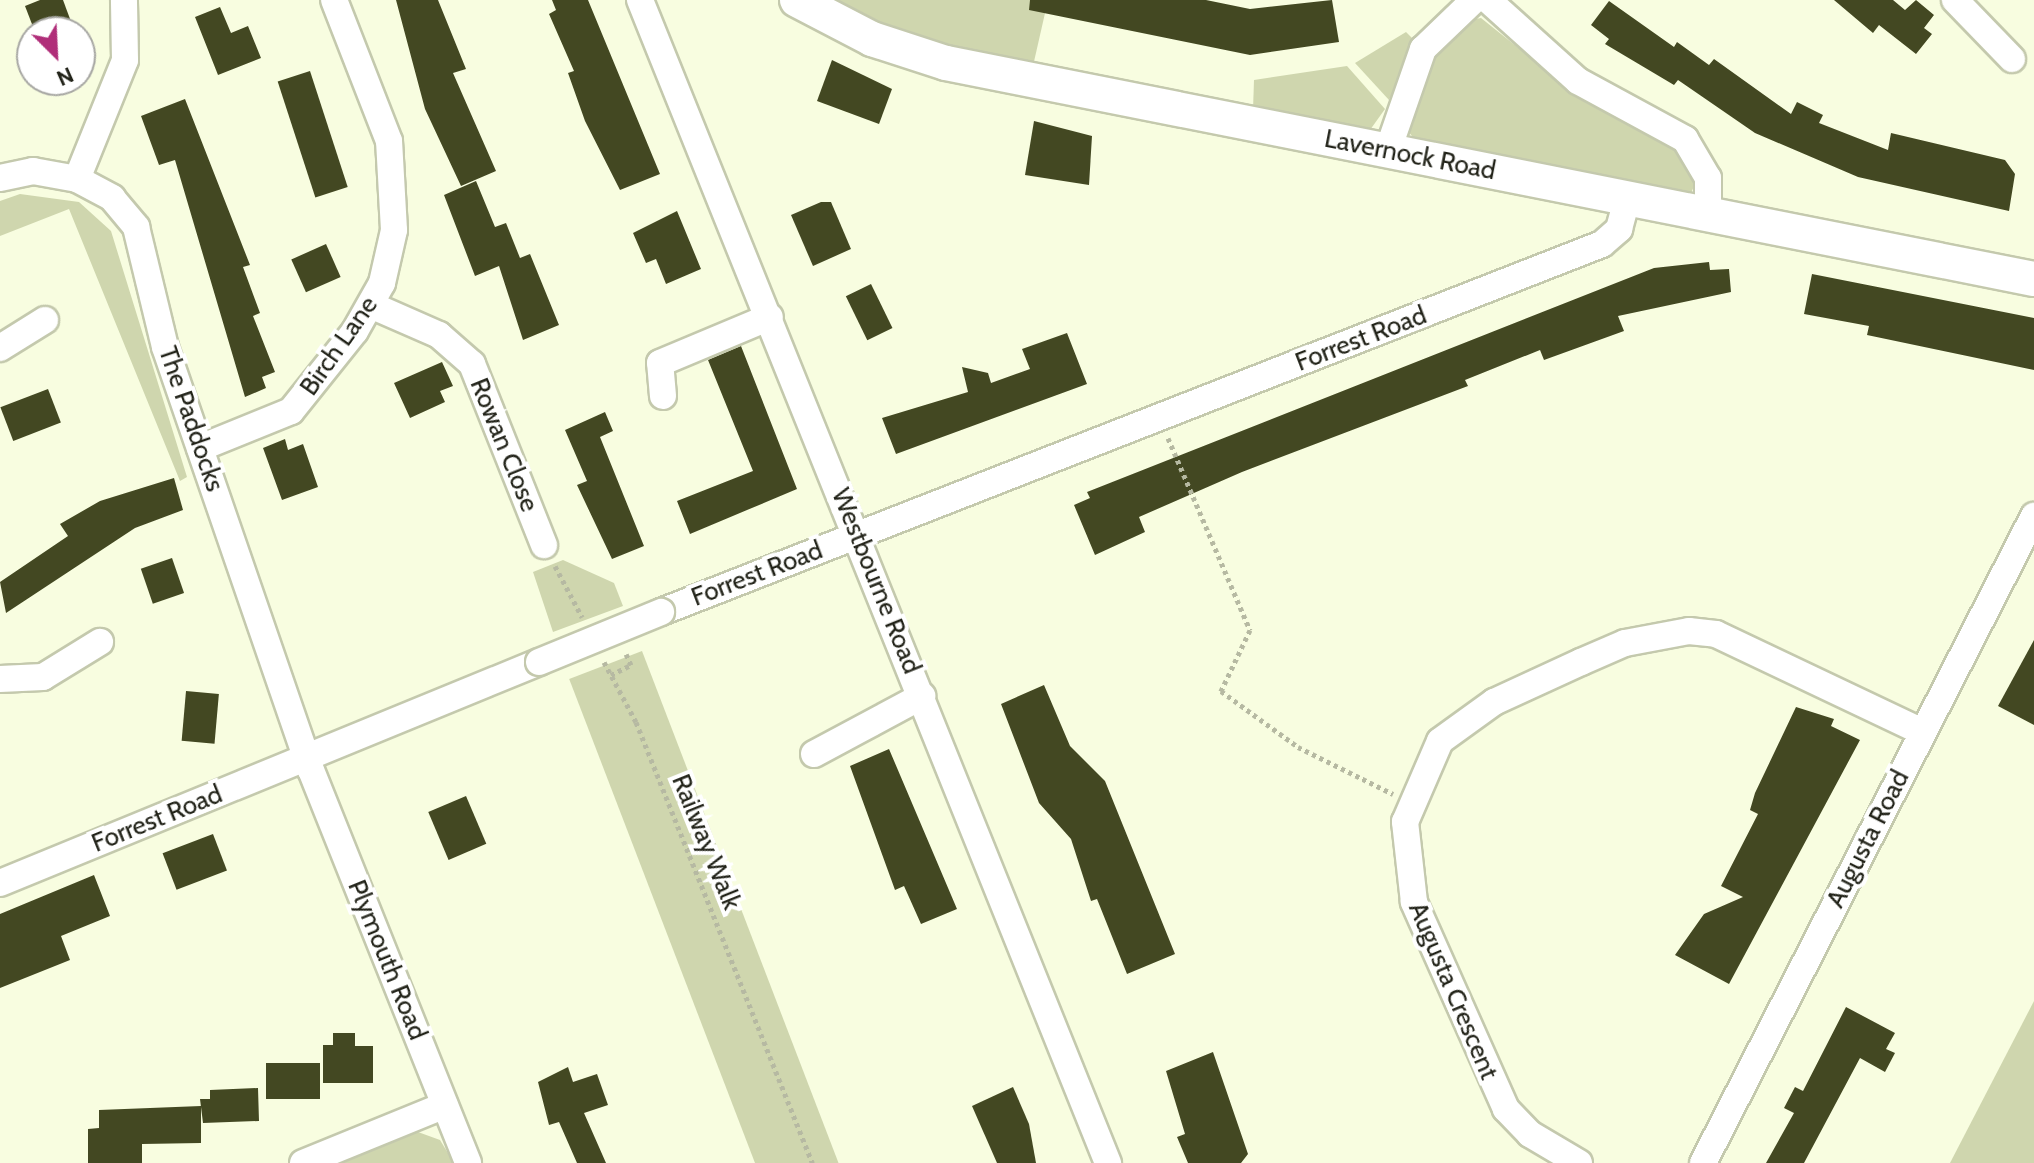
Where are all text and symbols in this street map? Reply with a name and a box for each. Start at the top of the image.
north arrow [16,16,96,96]
text: N [53,61,78,92]
street label: Lavernock Road [1322,123,1498,187]
street label: Birch Lane [294,290,384,402]
street label: Forrest Road [1291,300,1431,378]
street label: The Paddocks [152,342,230,496]
street label: Rowan Close [463,374,545,516]
street label: Westbourne Road [825,484,927,678]
street label: Forrest Road [687,535,827,613]
street label: Augusta Road [1820,765,1916,913]
street label: Railway Walk [665,770,747,914]
street label: Forrest Road [87,779,227,859]
street label: Plymouth Road [341,876,433,1044]
street label: Augusta Crescent [1402,898,1504,1084]

